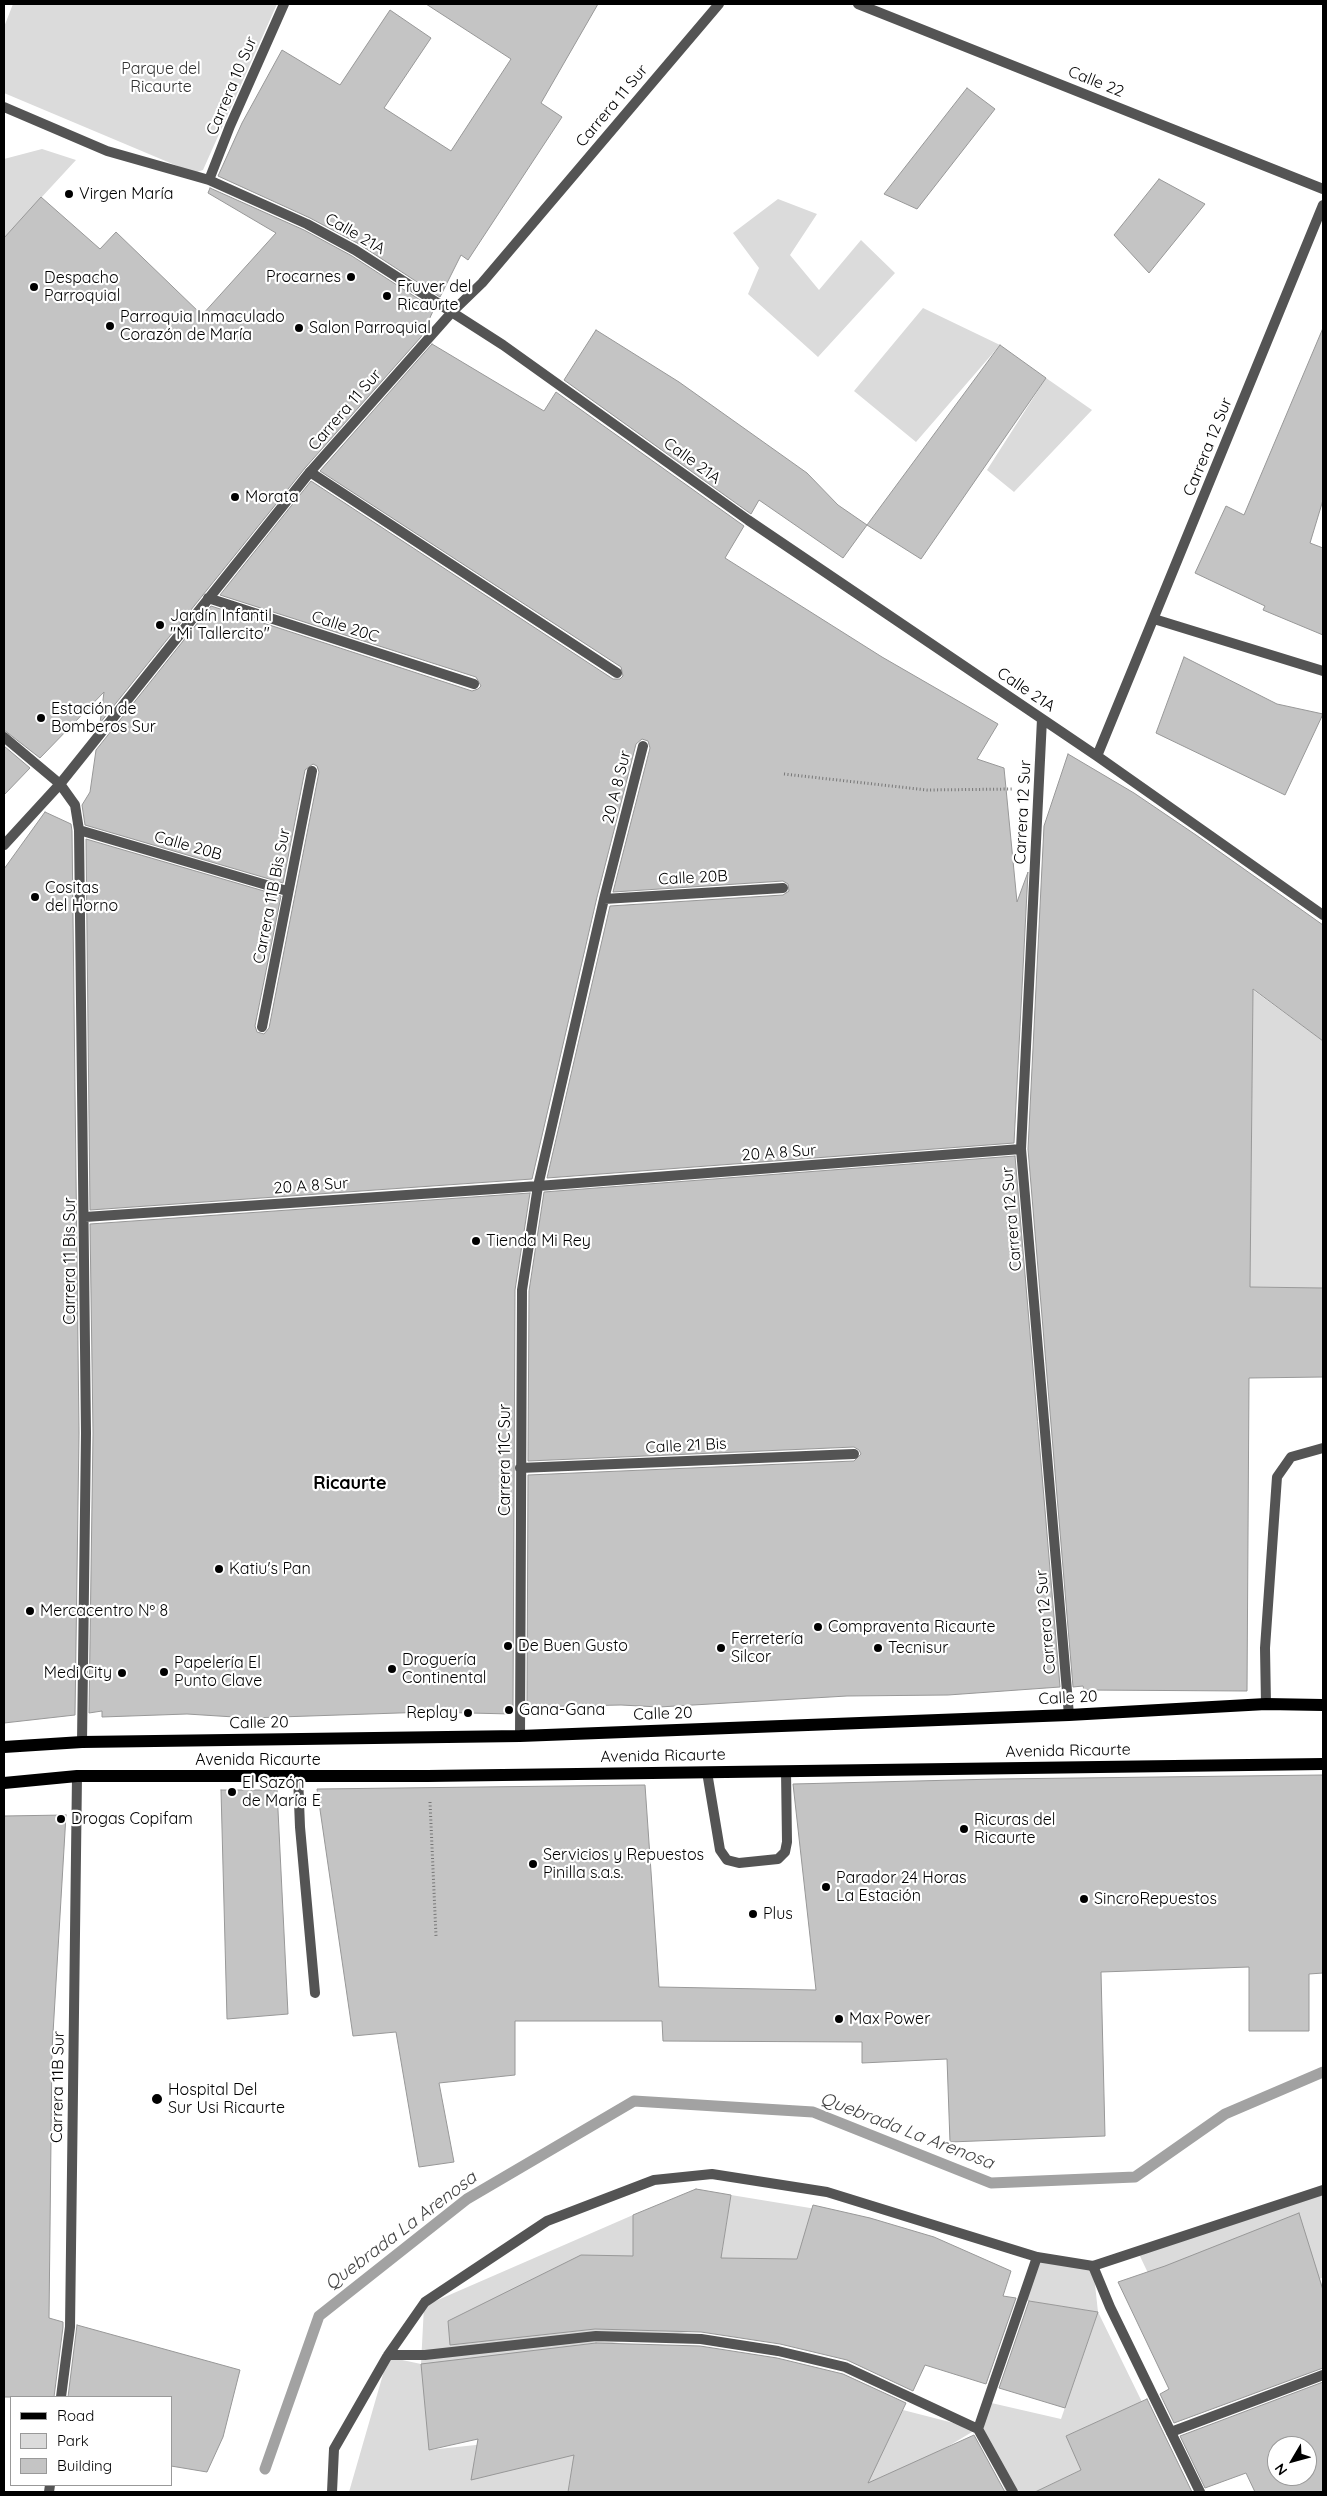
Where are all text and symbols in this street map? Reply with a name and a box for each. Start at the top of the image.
street label: Carrera 10 Sur [203,34,261,138]
park label: Parque del Ricaurte [121,59,201,97]
street label: Carrera 11 Sur [572,61,652,151]
street label: Calle 22 [1065,62,1127,102]
place label: Virgen María [79,184,174,204]
marker: Virgen María [63,188,75,200]
street label: Calle 21A [322,209,388,259]
place label: Procarnes [266,267,341,287]
place label: Despacho Parroquial [44,268,120,306]
marker: Procarnes [345,271,357,283]
place label: Fruver del Ricaurte [397,277,472,315]
marker: Despacho Parroquial [28,281,40,293]
marker: Fruver del Ricaurte [381,290,393,302]
place label: Parroquia Inmaculado Corazón de María [120,307,285,345]
place label: Salon Parroquial [309,318,431,338]
marker: Parroquia Inmaculado Corazón de María [104,320,116,332]
marker: Salon Parroquial [293,322,305,334]
street label: Carrera 11 Sur [304,365,386,455]
street label: Carrera 12 Sur [1180,395,1236,499]
street label: Calle 21A [660,434,724,488]
place label: Morata [245,487,299,507]
marker: Morata [229,491,241,503]
place label: Jardín Infantil "Mi Tallercito" [170,606,272,644]
street label: Calle 20C [309,607,381,647]
marker: Jardín Infantil "Mi Tallercito" [154,619,166,631]
street label: Calle 21A [993,664,1059,716]
place label: Estación de Bomberos Sur [51,699,156,737]
marker: Estación de Bomberos Sur [35,712,47,724]
street label: 20 A 8 Sur [599,748,635,826]
street label: Carrera 12 Sur [1011,759,1035,865]
street label: Calle 20B [152,827,224,865]
street label: Carrera 11B Bis Sur [249,827,295,965]
street label: Calle 20B [658,867,728,889]
place label: Cositas del Horno [45,878,118,916]
marker: Cositas del Horno [29,891,41,903]
street label: 20 A 8 Sur [741,1141,817,1165]
street label: Carrera 12 Sur [998,1166,1026,1272]
street label: 20 A 8 Sur [273,1174,349,1198]
street label: Carrera 11 Bis Sur [60,1197,80,1325]
place label: Tienda Mi Rey [486,1231,591,1251]
marker: Tienda Mi Rey [470,1235,482,1247]
street label: Carrera 11C Sur [495,1404,515,1516]
street label: Calle 21 Bis [645,1434,727,1458]
district label: Ricaurte [313,1473,387,1495]
place label: Katiu's Pan [229,1559,311,1579]
marker: Katiu's Pan [213,1563,225,1575]
street label: Carrera 12 Sur [1032,1569,1060,1675]
place label: Mercacentro Nº 8 [40,1601,168,1621]
marker: Mercacentro Nº 8 [24,1605,36,1617]
place label: Compraventa Ricaurte [828,1617,996,1637]
marker: Compraventa Ricaurte [812,1621,824,1633]
place label: Ferretería Silcor [731,1629,804,1667]
place label: De Buen Gusto [518,1636,628,1656]
place label: Tecnisur [888,1638,949,1658]
marker: De Buen Gusto [502,1640,514,1652]
marker: Ferretería Silcor [715,1642,727,1654]
marker: Tecnisur [872,1642,884,1654]
place label: Droguería Continental [402,1650,487,1688]
place label: Papelería El Punto Clave [174,1653,262,1691]
place label: Medi City [44,1663,112,1683]
marker: Droguería Continental [386,1663,398,1675]
marker: Papelería El Punto Clave [158,1666,170,1678]
marker: Medi City [116,1667,128,1679]
street label: Calle 20 [1038,1687,1098,1709]
place label: Gana-Gana [519,1700,605,1720]
place label: Replay [406,1703,458,1723]
street label: Calle 20 [633,1703,693,1725]
marker: Gana-Gana [503,1704,515,1716]
marker: Replay [462,1707,474,1719]
street label: Calle 20 [229,1713,289,1733]
street label: Avenida Ricaurte [1005,1740,1131,1762]
street label: Avenida Ricaurte [600,1745,726,1767]
street label: Avenida Ricaurte [195,1750,321,1770]
place label: El Sazón de María E [242,1773,321,1811]
marker: El Sazón de María E [226,1786,238,1798]
place label: Drogas Copifam [71,1809,193,1829]
place label: Ricuras del Ricaurte [974,1810,1055,1848]
marker: Drogas Copifam [55,1813,67,1825]
marker: Ricuras del Ricaurte [958,1823,970,1835]
place label: Servicios y Repuestos Pinilla s.a.s. [543,1845,704,1883]
marker: Servicios y Repuestos Pinilla s.a.s. [527,1858,539,1870]
place label: Parador 24 Horas La Estación [836,1868,966,1906]
marker: Parador 24 Horas La Estación [820,1881,832,1893]
place label: SincroRepuestos [1094,1889,1217,1909]
marker: SincroRepuestos [1078,1893,1090,1905]
place label: Plus [763,1904,793,1924]
marker: Plus [747,1908,759,1920]
place label: Max Power [849,2009,930,2029]
marker: Max Power [833,2013,845,2025]
street label: Carrera 11B Sur [47,2031,69,2143]
place label: Hospital Del Sur Usi Ricaurte [168,2080,285,2118]
water label: Quebrada La Arenosa [817,2088,997,2174]
marker: Hospital Del Sur Usi Ricaurte [150,2092,164,2106]
water label: Quebrada La Arenosa [321,2167,481,2295]
legend [10,2396,172,2486]
text: Road [57,2406,94,2425]
text: Park [57,2431,89,2450]
north arrow [1267,2436,1317,2486]
text: Building [57,2456,112,2475]
text: N [1271,2460,1291,2479]

